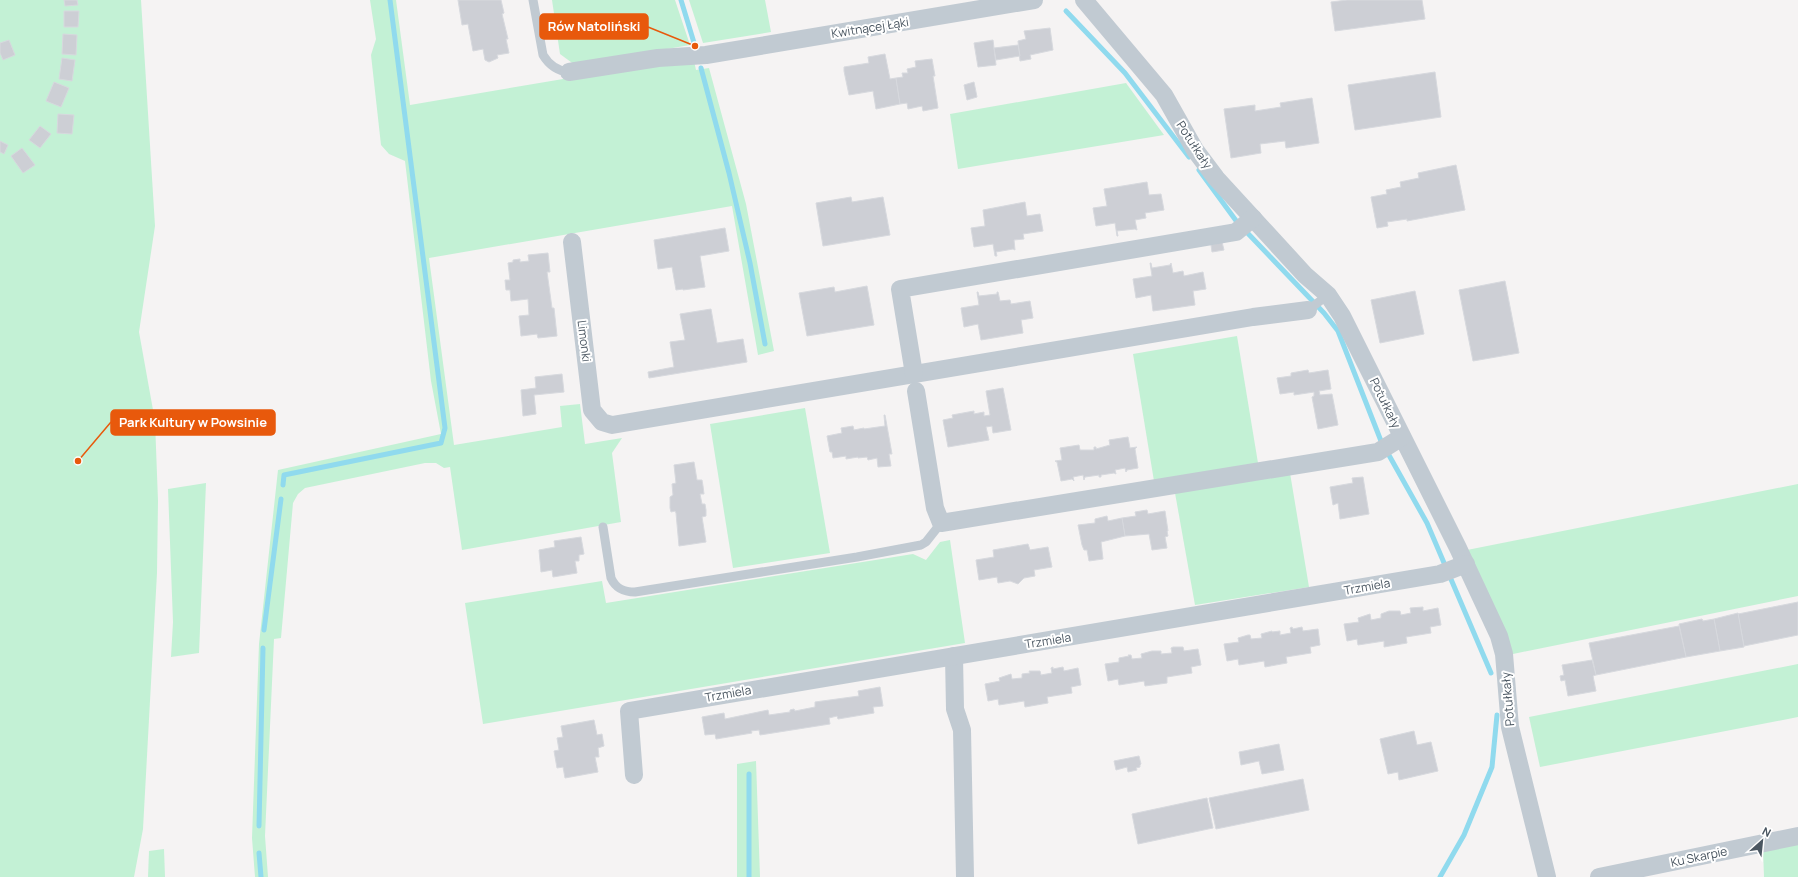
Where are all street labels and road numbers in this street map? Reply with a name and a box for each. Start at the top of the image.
street label: Kwitnącej Łąki [830,13,910,42]
street label: Potułkały [1173,117,1217,173]
street label: Limonki [573,319,595,363]
street label: Potułkały [1366,375,1405,431]
street label: Trzmiela [1342,574,1391,599]
street label: Trzmiela [1024,628,1072,653]
street label: Potułkały [1497,671,1518,727]
street label: Trzmiela [703,681,752,706]
street label: Ku Skarpie [1669,842,1729,871]

